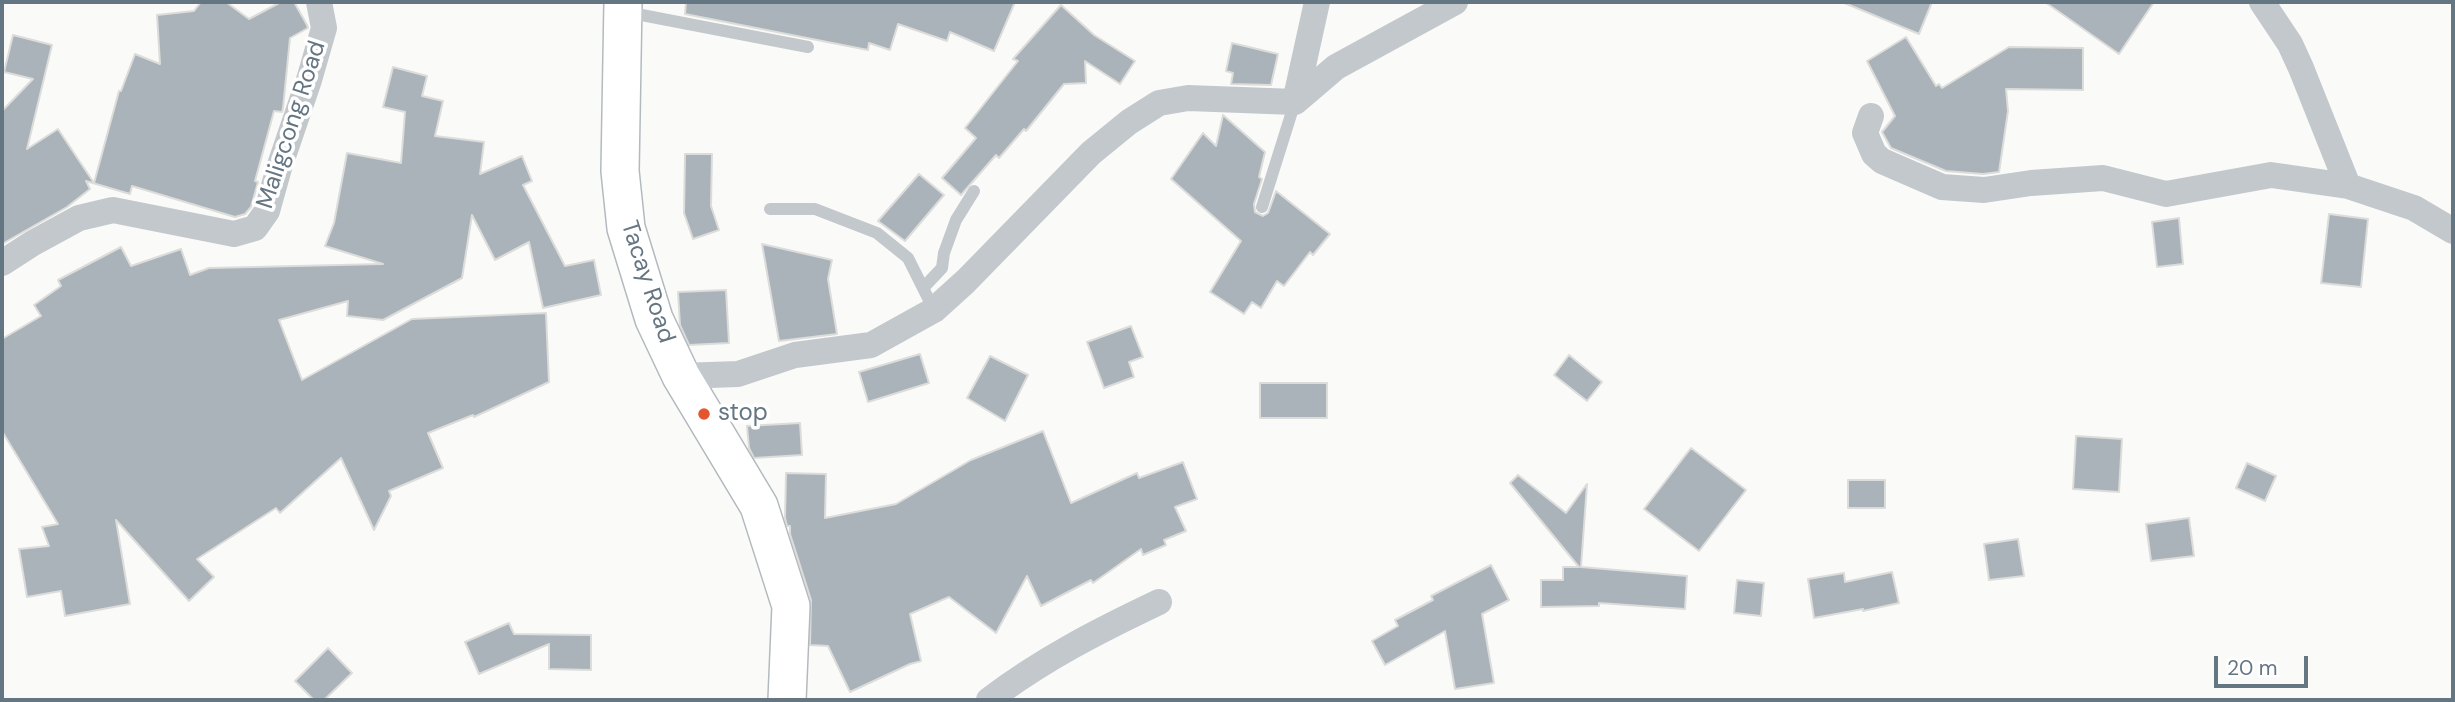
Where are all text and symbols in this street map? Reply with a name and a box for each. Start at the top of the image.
street label: Maligcong Road [251,38,333,212]
street label: Tacay Road [614,217,680,347]
place label: stop [718,400,768,428]
marker: stop [696,406,712,422]
scale bar [2217,642,2312,686]
text: 20 m [2227,654,2278,682]

